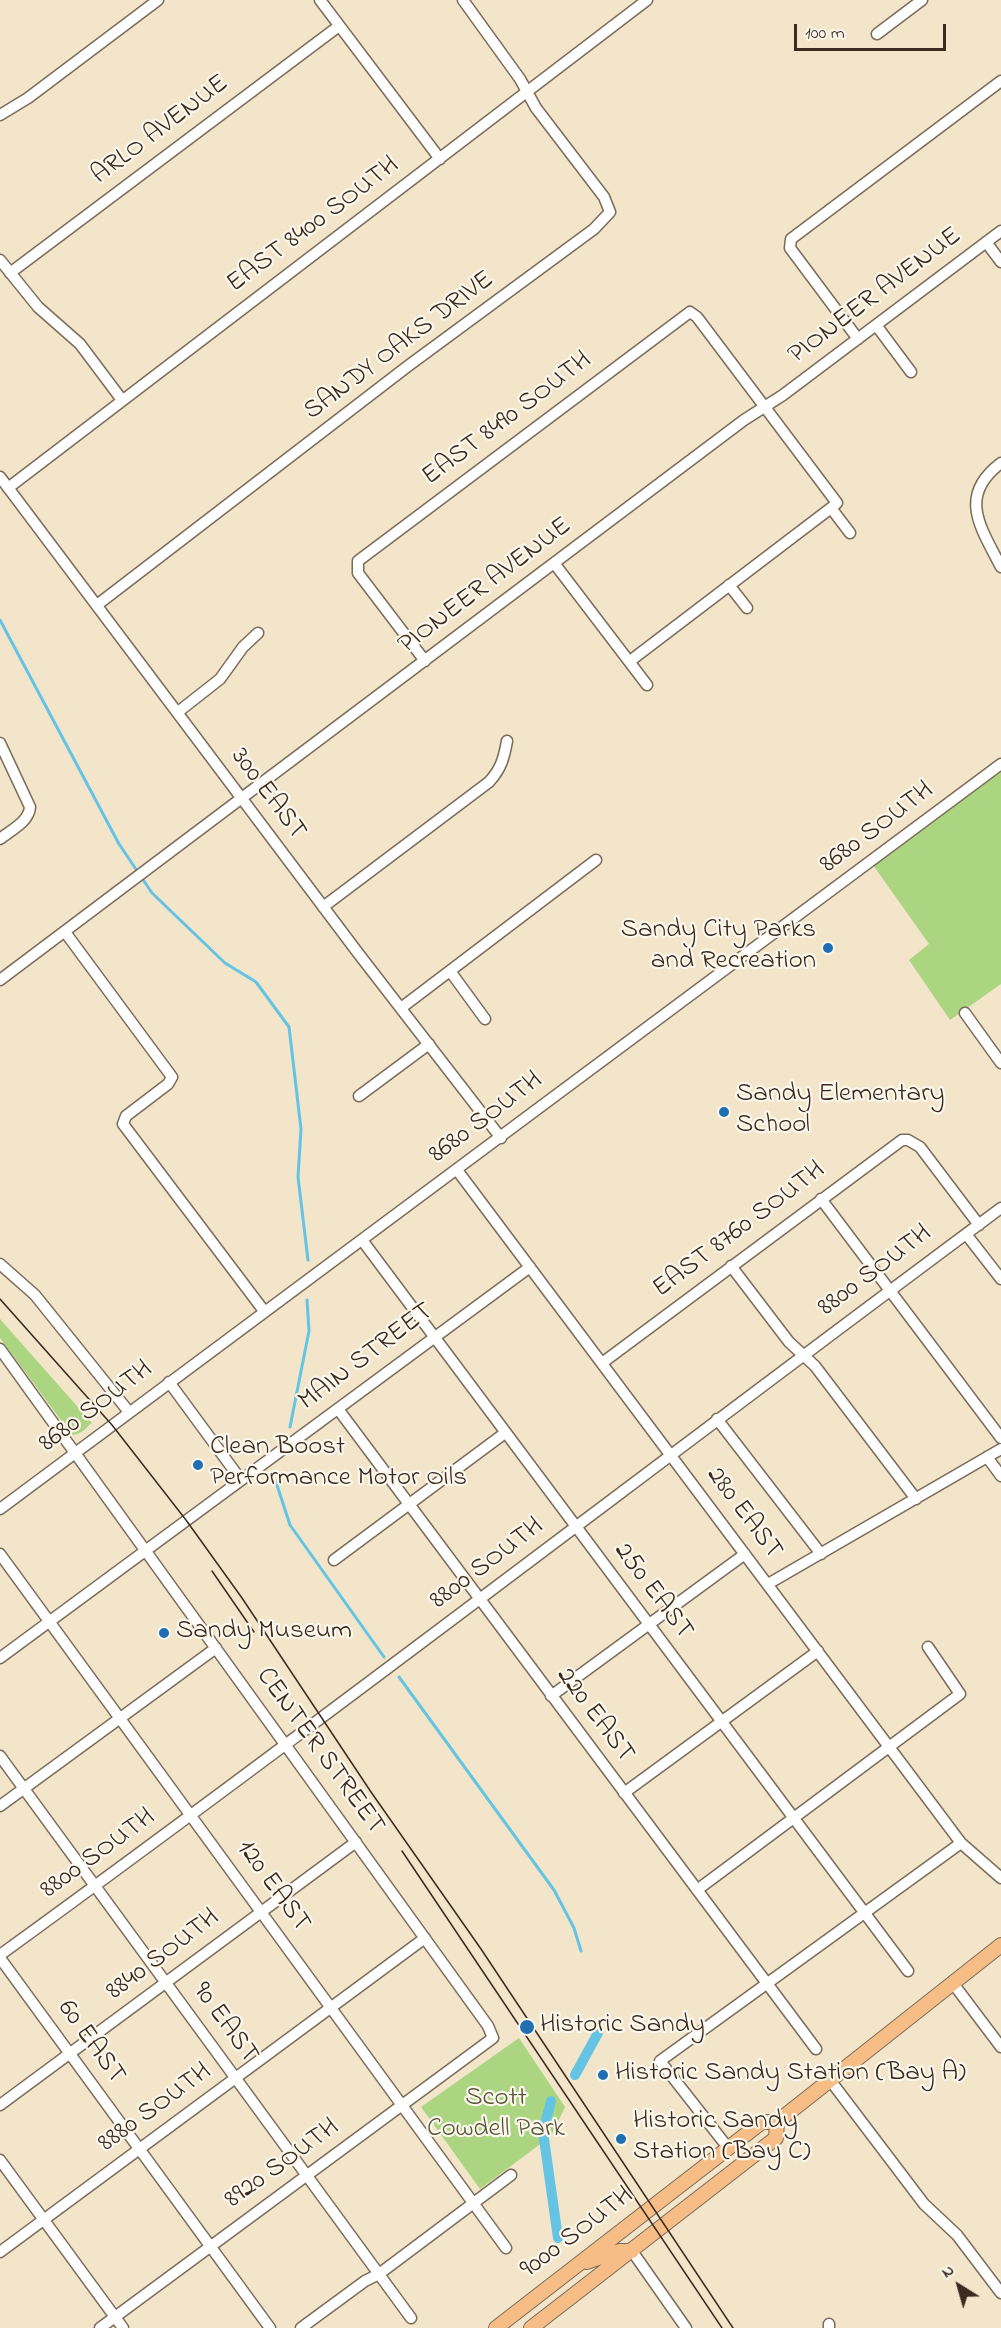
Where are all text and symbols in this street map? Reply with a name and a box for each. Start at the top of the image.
scale bar [797,12,948,50]
text: 100 m [805,21,845,47]
street label: ARLO AVENUE [86,69,236,193]
street label: EAST 8400 SOUTH [222,151,406,301]
street label: PIONEER AVENUE [783,221,969,373]
street label: SANDY OAKS DRIVE [299,265,501,429]
street label: EAST 8490 SOUTH [417,346,599,494]
street label: PIONEER AVENUE [393,511,579,663]
street label: 300 EAST [222,743,312,847]
street label: 8680 SOUTH [815,776,941,882]
place label: Sandy City Parks and Recreation [621,916,816,979]
marker: Sandy City Parks and Recreation [821,941,835,955]
street label: 8680 SOUTH [424,1066,550,1172]
place label: Sandy Elementary School [736,1080,945,1143]
marker: Sandy Elementary School [717,1105,731,1119]
street label: EAST 8760 SOUTH [647,1156,833,1306]
street label: 8800 SOUTH [813,1219,939,1325]
street label: MAIN STREET [293,1297,441,1419]
street label: 8680 SOUTH [34,1355,160,1461]
place label: Clean Boost Performance Motor Oils [210,1433,467,1496]
marker: Clean Boost Performance Motor Oils [191,1458,205,1472]
street label: 280 EAST [698,1461,788,1567]
street label: 8800 SOUTH [425,1512,551,1618]
street label: 250 EAST [605,1537,699,1647]
place label: Sandy Museum [176,1617,352,1649]
marker: Sandy Museum [157,1626,171,1640]
street label: CENTER STREET [247,1662,391,1842]
street label: 220 EAST [548,1662,640,1770]
street label: 8800 SOUTH [35,1803,163,1907]
street label: 120 EAST [228,1835,316,1939]
street label: 8840 SOUTH [101,1903,227,2009]
street label: 90 EAST [184,1977,264,2071]
street label: 60 EAST [49,1995,131,2091]
place label: Historic Sandy [540,2011,705,2043]
marker: Historic Sandy [518,2018,536,2036]
street label: 8880 SOUTH [93,2057,219,2161]
place label: Historic Sandy Station (Bay A) [615,2059,966,2091]
marker: Historic Sandy Station (Bay A) [596,2068,610,2082]
park label: Scott Cowdell Park [427,2084,565,2147]
place label: Historic Sandy Station (Bay C) [633,2107,811,2170]
street label: 8920 SOUTH [220,2113,346,2217]
marker: Historic Sandy Station (Bay C) [614,2132,628,2146]
street label: 9000 SOUTH [515,2181,641,2287]
north arrow [929,2256,989,2316]
text: N [937,2259,960,2284]

